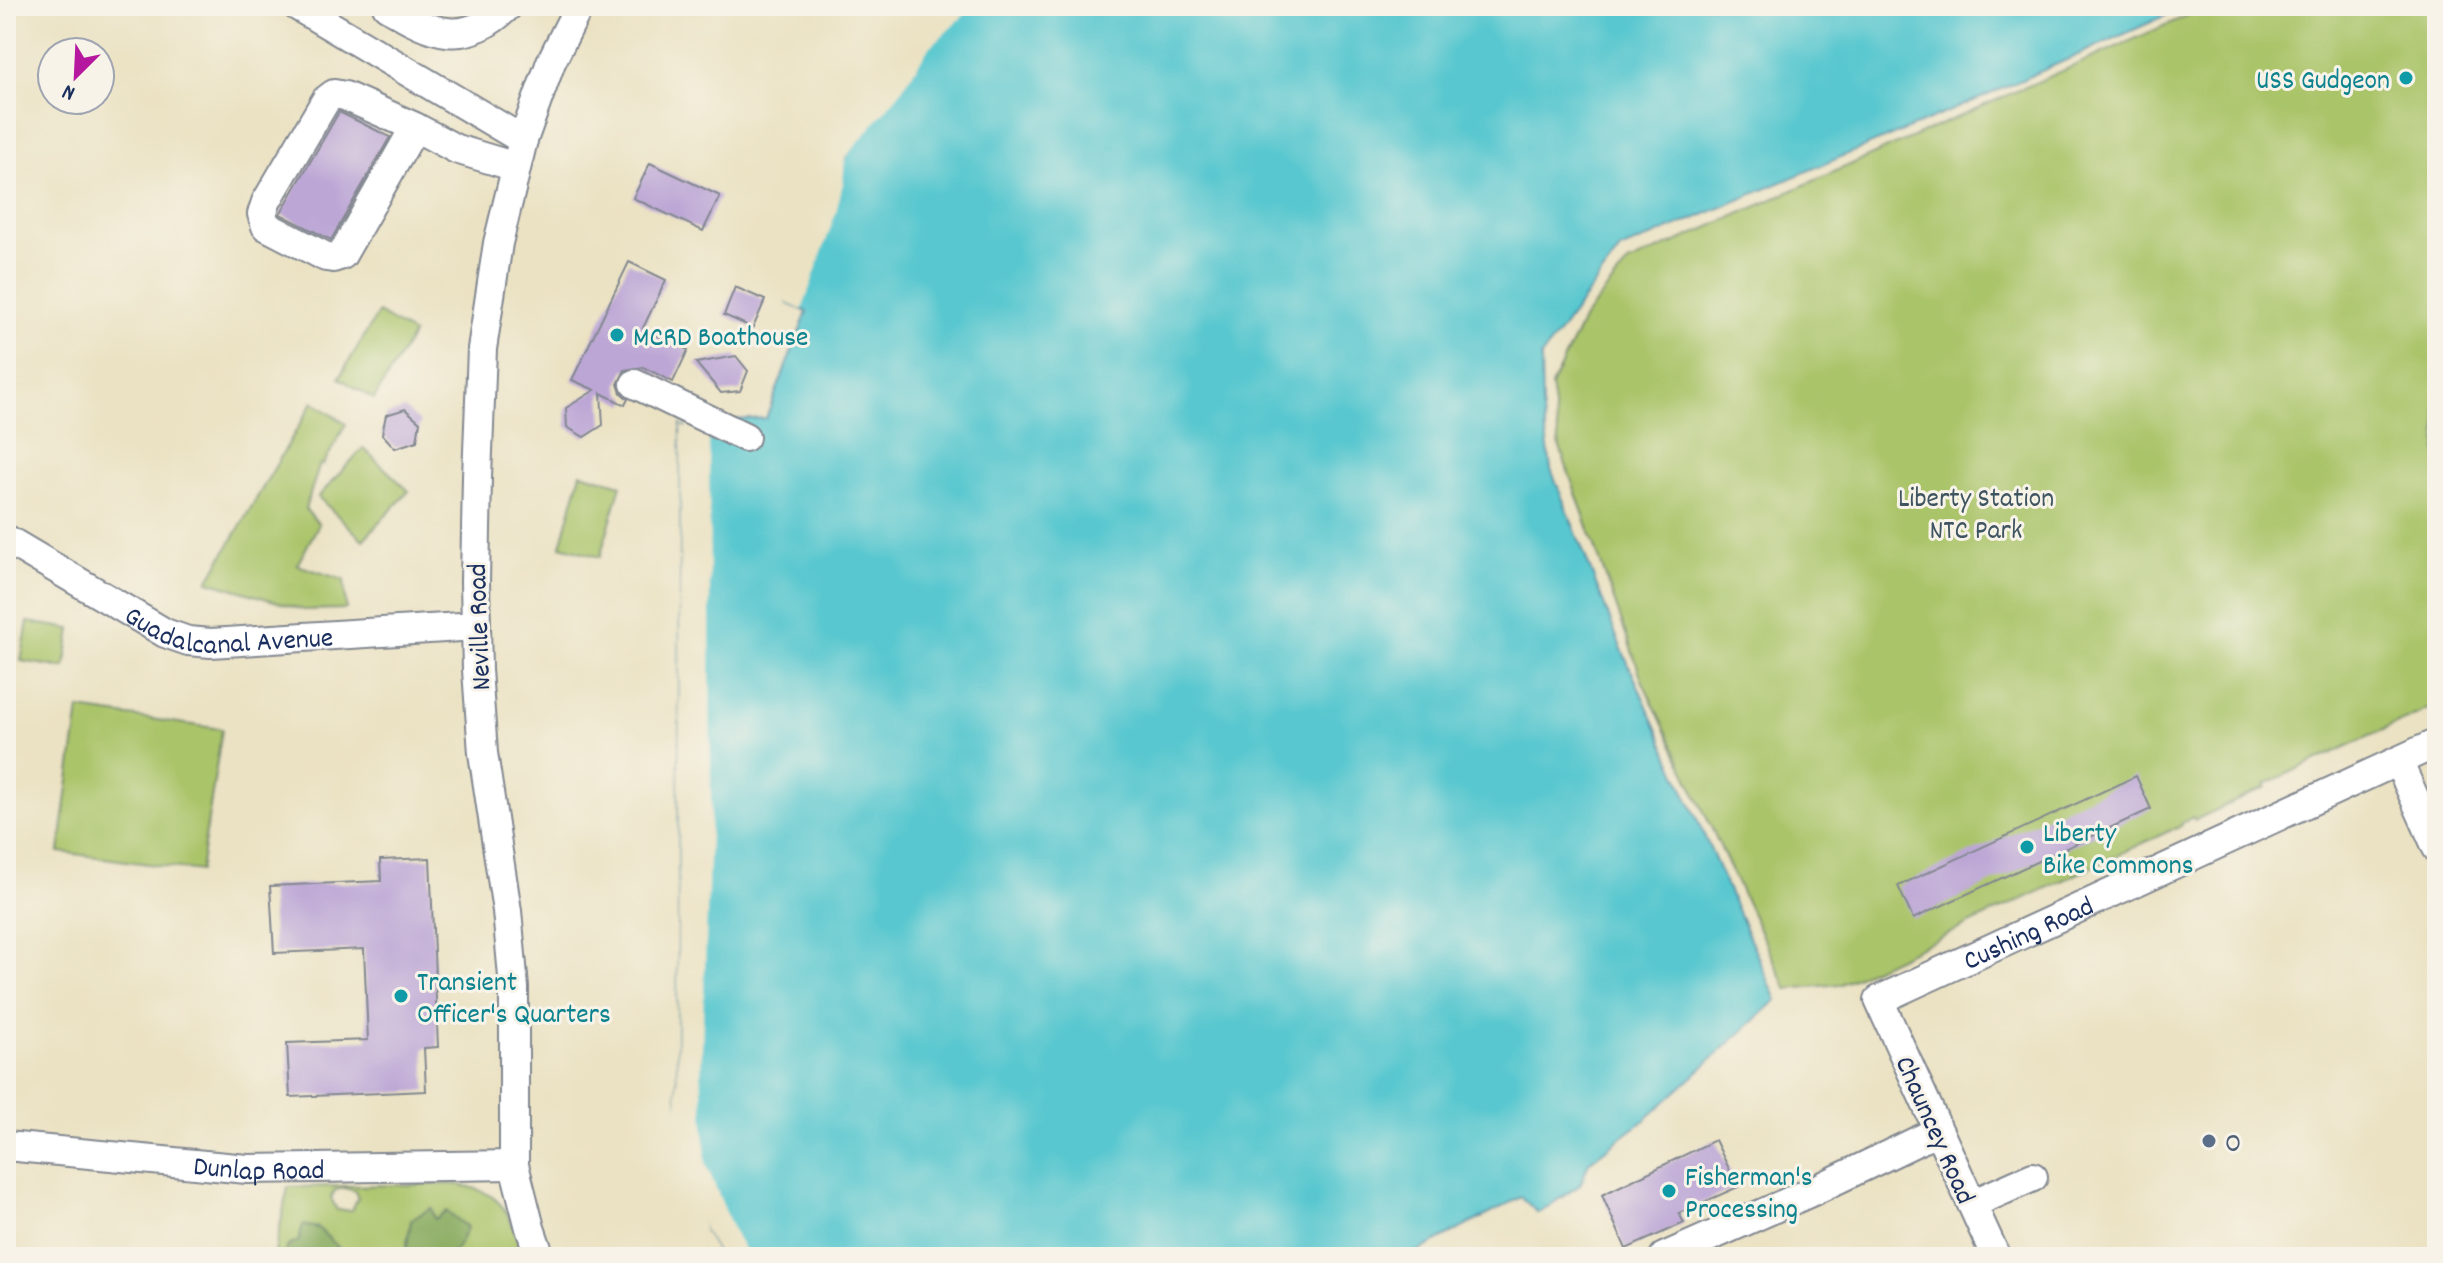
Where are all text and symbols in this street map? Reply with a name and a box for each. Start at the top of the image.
north arrow [36,36,116,116]
place label: USS Gudgeon [2256,63,2390,103]
marker: USS Gudgeon [2397,69,2415,87]
text: N [58,75,81,107]
place label: MCRD Boathouse [633,320,808,360]
marker: MCRD Boathouse [608,326,626,344]
park label: Liberty Station NTC Park [1898,481,2054,553]
street label: Neville Road [460,562,504,691]
street label: Guadalcanal Avenue [115,598,334,669]
place label: Liberty Bike Commons [2043,816,2194,888]
marker: Liberty Bike Commons [2018,838,2036,856]
street label: Cushing Road [1958,889,2102,983]
place label: Transient Officer's Quarters [417,965,611,1037]
marker: Transient Officer's Quarters [392,987,410,1005]
street label: Chauncey Road [1882,1051,1983,1212]
place label: O [2225,1126,2241,1166]
marker: O [2200,1132,2218,1150]
street label: Dunlap Road [191,1149,325,1195]
place label: Fisherman's Processing [1685,1160,1813,1232]
marker: Fisherman's Processing [1660,1182,1678,1200]

